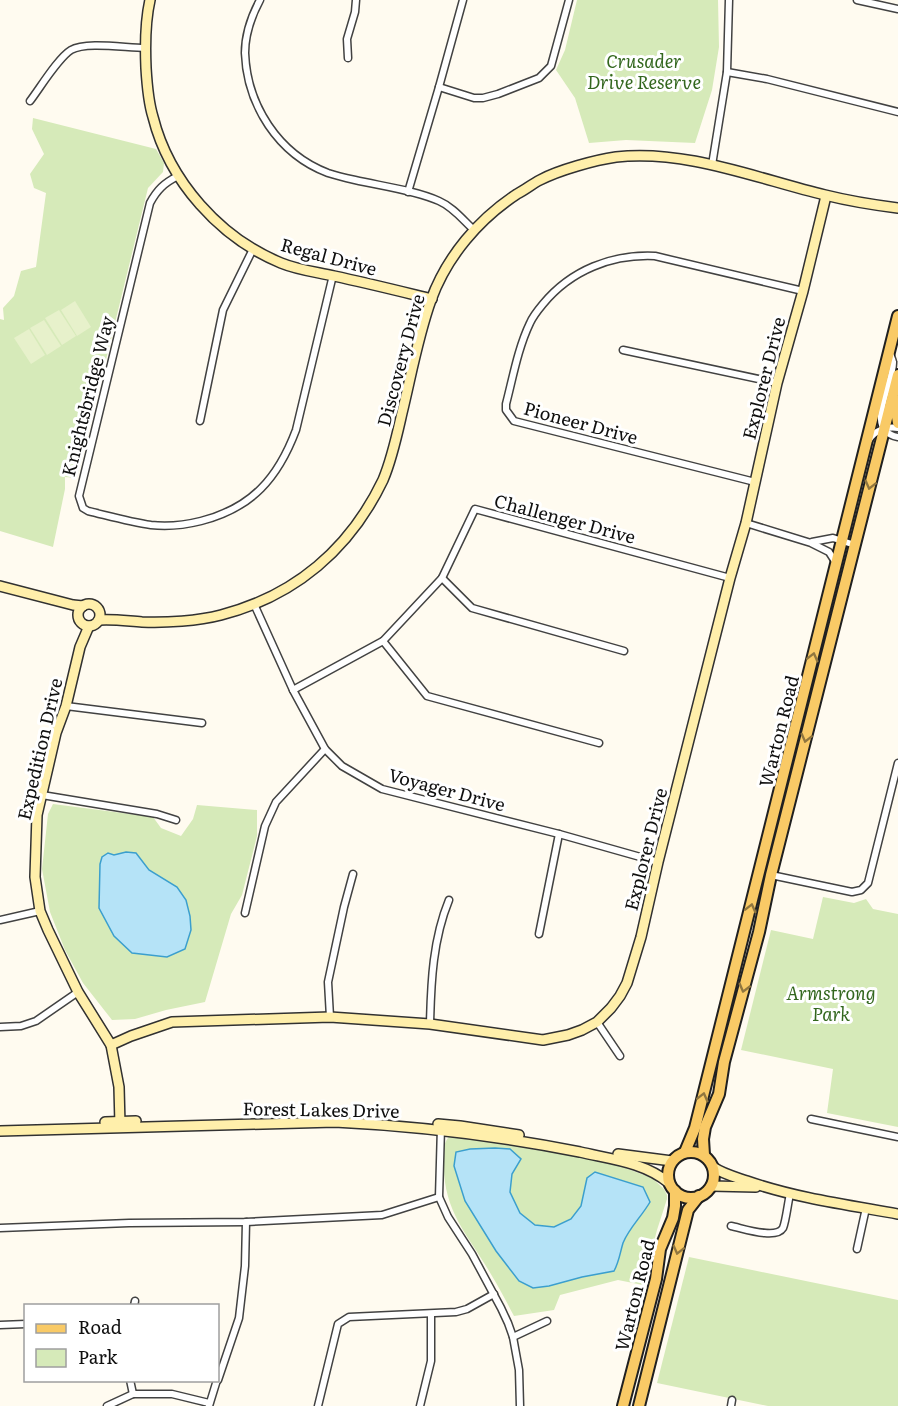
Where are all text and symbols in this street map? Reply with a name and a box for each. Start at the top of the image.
park label: Crusader Drive Reserve [587,47,701,95]
street label: Regal Drive [278,230,380,282]
street label: Discovery Drive [369,291,431,429]
street label: Knightsbridge Way [54,312,120,479]
street label: Explorer Drive [735,314,791,442]
street label: Pioneer Drive [521,394,641,450]
one-way arrow [864,480,877,490]
street label: Challenger Drive [491,486,639,550]
one-way arrow [806,653,819,663]
street label: Warton Road [751,672,805,790]
street label: Expedition Drive [10,675,68,823]
one-way arrow [801,732,813,742]
street label: Voyager Drive [386,760,508,818]
street label: Explorer Drive [617,785,673,913]
one-way arrow [743,903,756,913]
park label: Armstrong Park [786,979,876,1027]
one-way arrow [739,982,751,993]
one-way arrow [695,1092,708,1102]
street label: Forest Lakes Drive [242,1094,400,1124]
street label: Warton Road [607,1236,661,1354]
one-way arrow [673,1245,686,1255]
legend [24,1304,219,1382]
text: Road [78,1313,122,1340]
text: Park [78,1343,119,1370]

